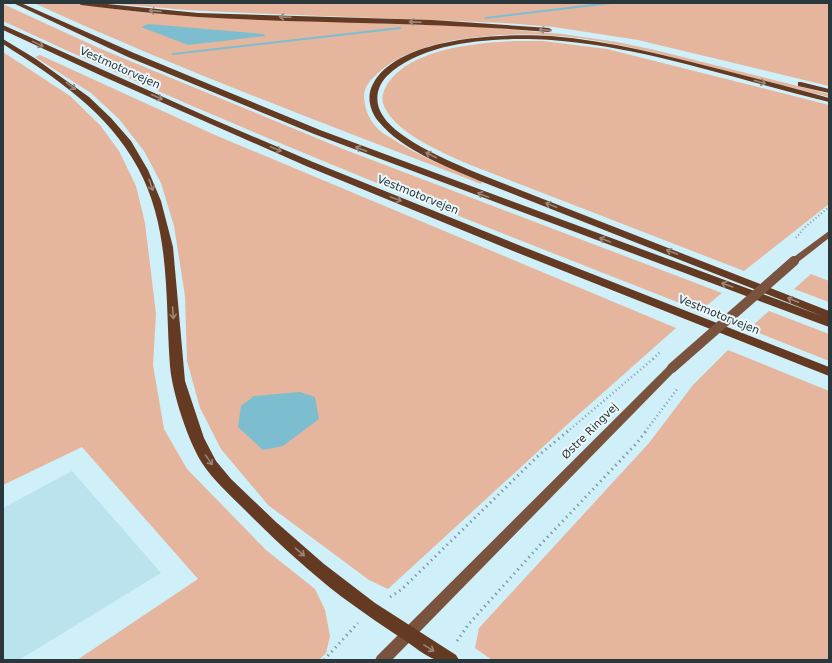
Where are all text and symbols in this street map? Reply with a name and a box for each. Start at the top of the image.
one-way arrow [149,8,162,15]
one-way arrow [279,14,292,21]
one-way arrow [409,19,422,26]
one-way arrow [539,26,552,33]
one-way arrow [32,41,44,48]
street label: Vestmotorvejen [78,44,162,92]
one-way arrow [753,79,766,86]
one-way arrow [65,81,76,90]
one-way arrow [150,94,162,102]
one-way arrow [356,144,368,152]
one-way arrow [269,146,281,154]
one-way arrow [425,150,437,158]
street label: Vestmotorvejen [375,173,461,217]
one-way arrow [148,179,155,192]
one-way arrow [477,190,489,198]
one-way arrow [390,196,402,203]
one-way arrow [545,200,557,208]
one-way arrow [598,236,611,243]
one-way arrow [667,247,679,255]
one-way arrow [721,281,733,289]
street label: Vestmotorvejen [676,293,762,337]
one-way arrow [787,296,799,303]
one-way arrow [169,306,176,319]
street label: Østre Ringvej [559,400,621,462]
one-way arrow [204,454,213,465]
one-way arrow [295,547,305,556]
one-way arrow [423,644,435,652]

